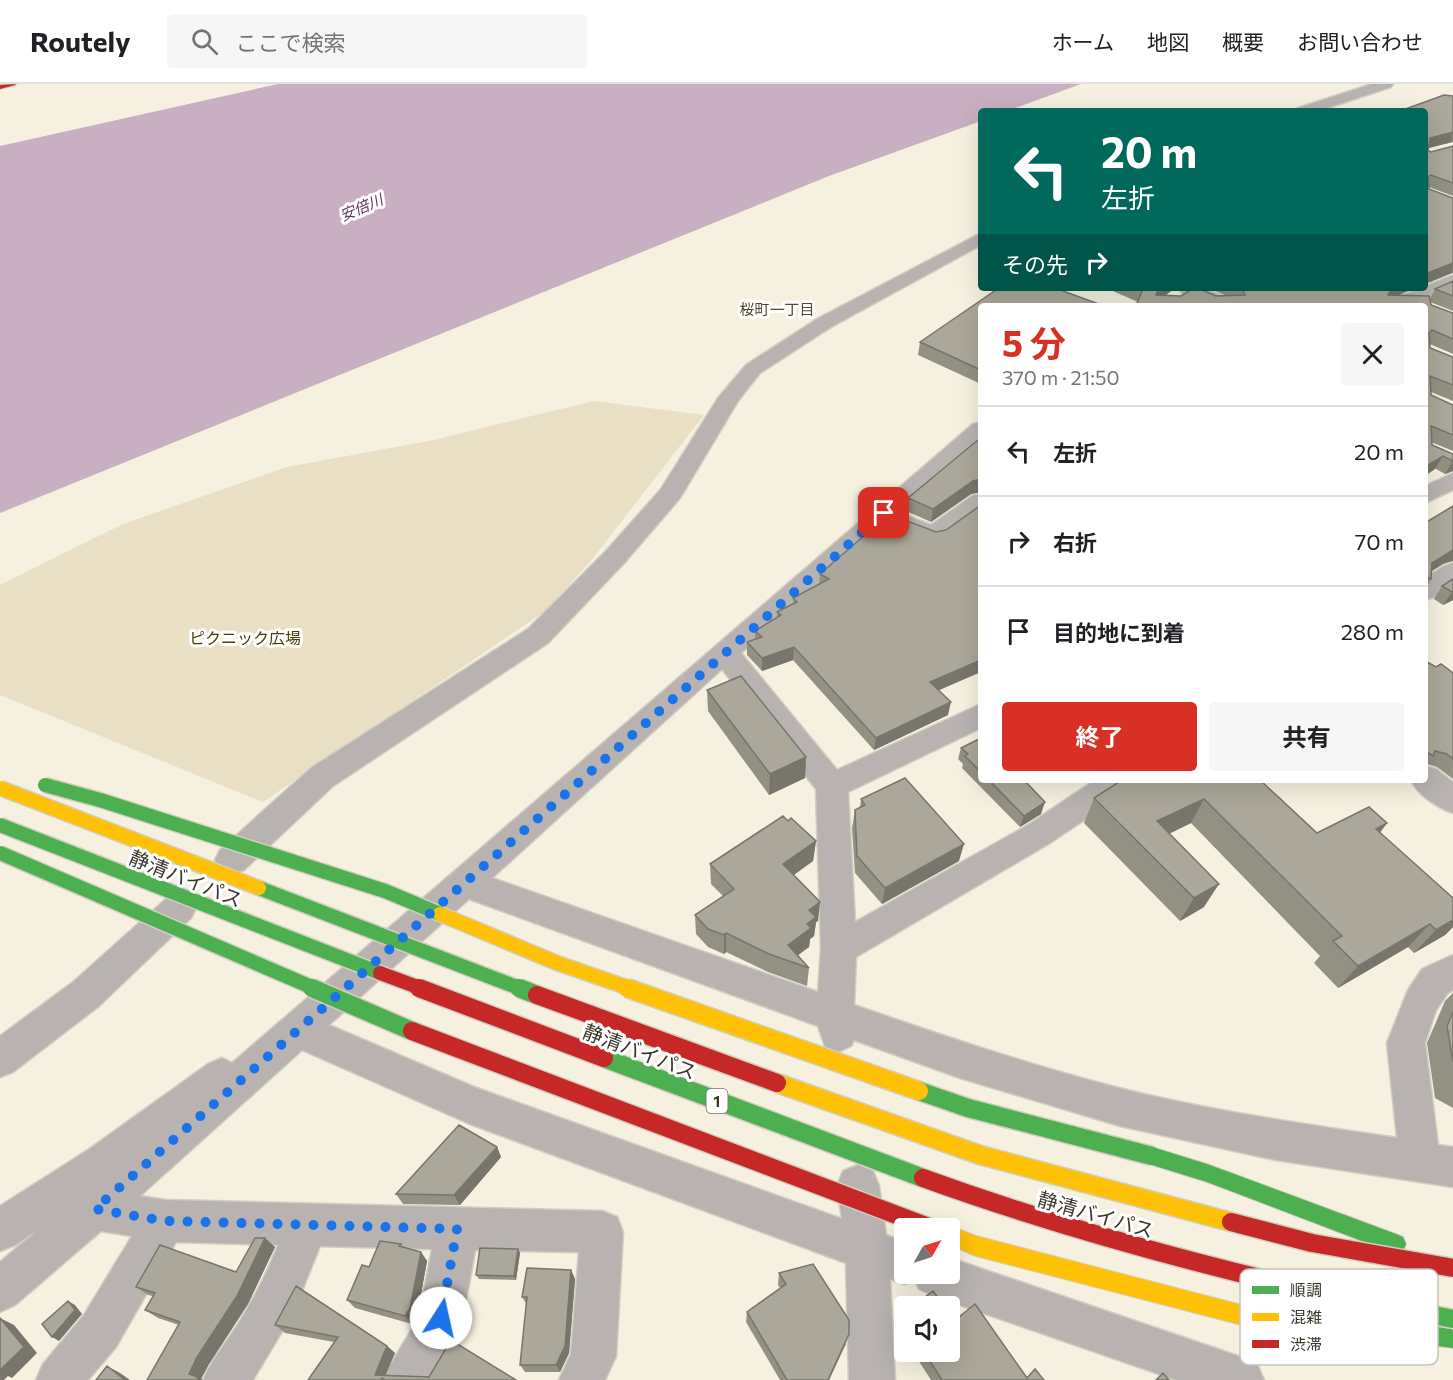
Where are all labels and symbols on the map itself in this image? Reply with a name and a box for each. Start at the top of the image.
water label: 安倍川 [337,189,387,224]
district label: 桜町一丁目 [739,300,815,318]
pin [858,487,909,538]
park label: ピクニック広場 [189,628,301,647]
street label: 静清バイパス [126,844,246,912]
street label: 静清バイパス [580,1018,700,1084]
road number: 1 [706,1089,728,1113]
street label: 静清バイパス [1035,1186,1157,1242]
north arrow [894,1218,960,1284]
legend [1240,1269,1438,1365]
text: 順調 [1290,1280,1322,1299]
position arrow [409,1286,473,1350]
text: 混雑 [1290,1307,1322,1326]
text: 渋滞 [1290,1334,1322,1353]

